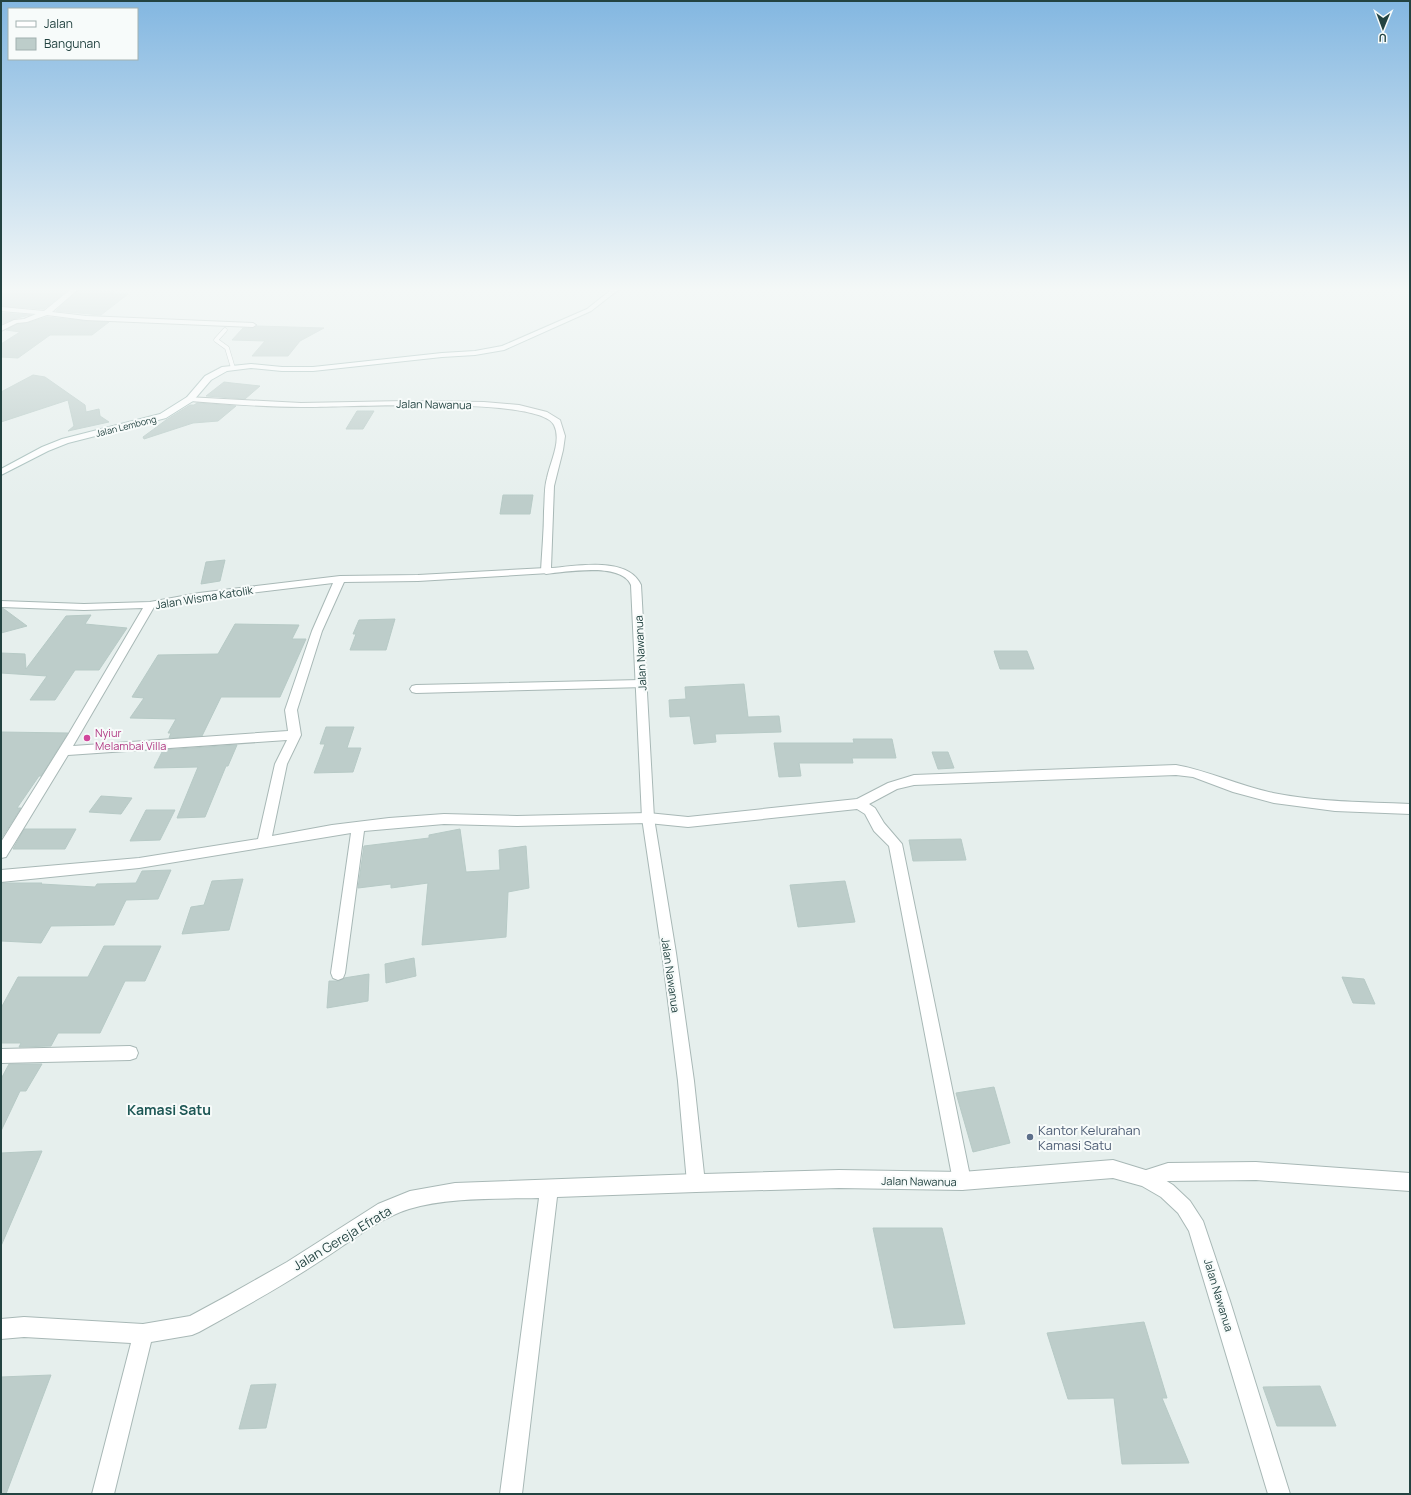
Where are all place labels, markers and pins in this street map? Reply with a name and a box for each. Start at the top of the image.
place label: Nyiur Melambai Villa [95,725,166,753]
marker: Nyiur Melambai Villa [82,733,92,743]
place label: Kantor Kelurahan Kamasi Satu [1038,1121,1140,1154]
marker: Kantor Kelurahan Kamasi Satu [1025,1132,1035,1142]

